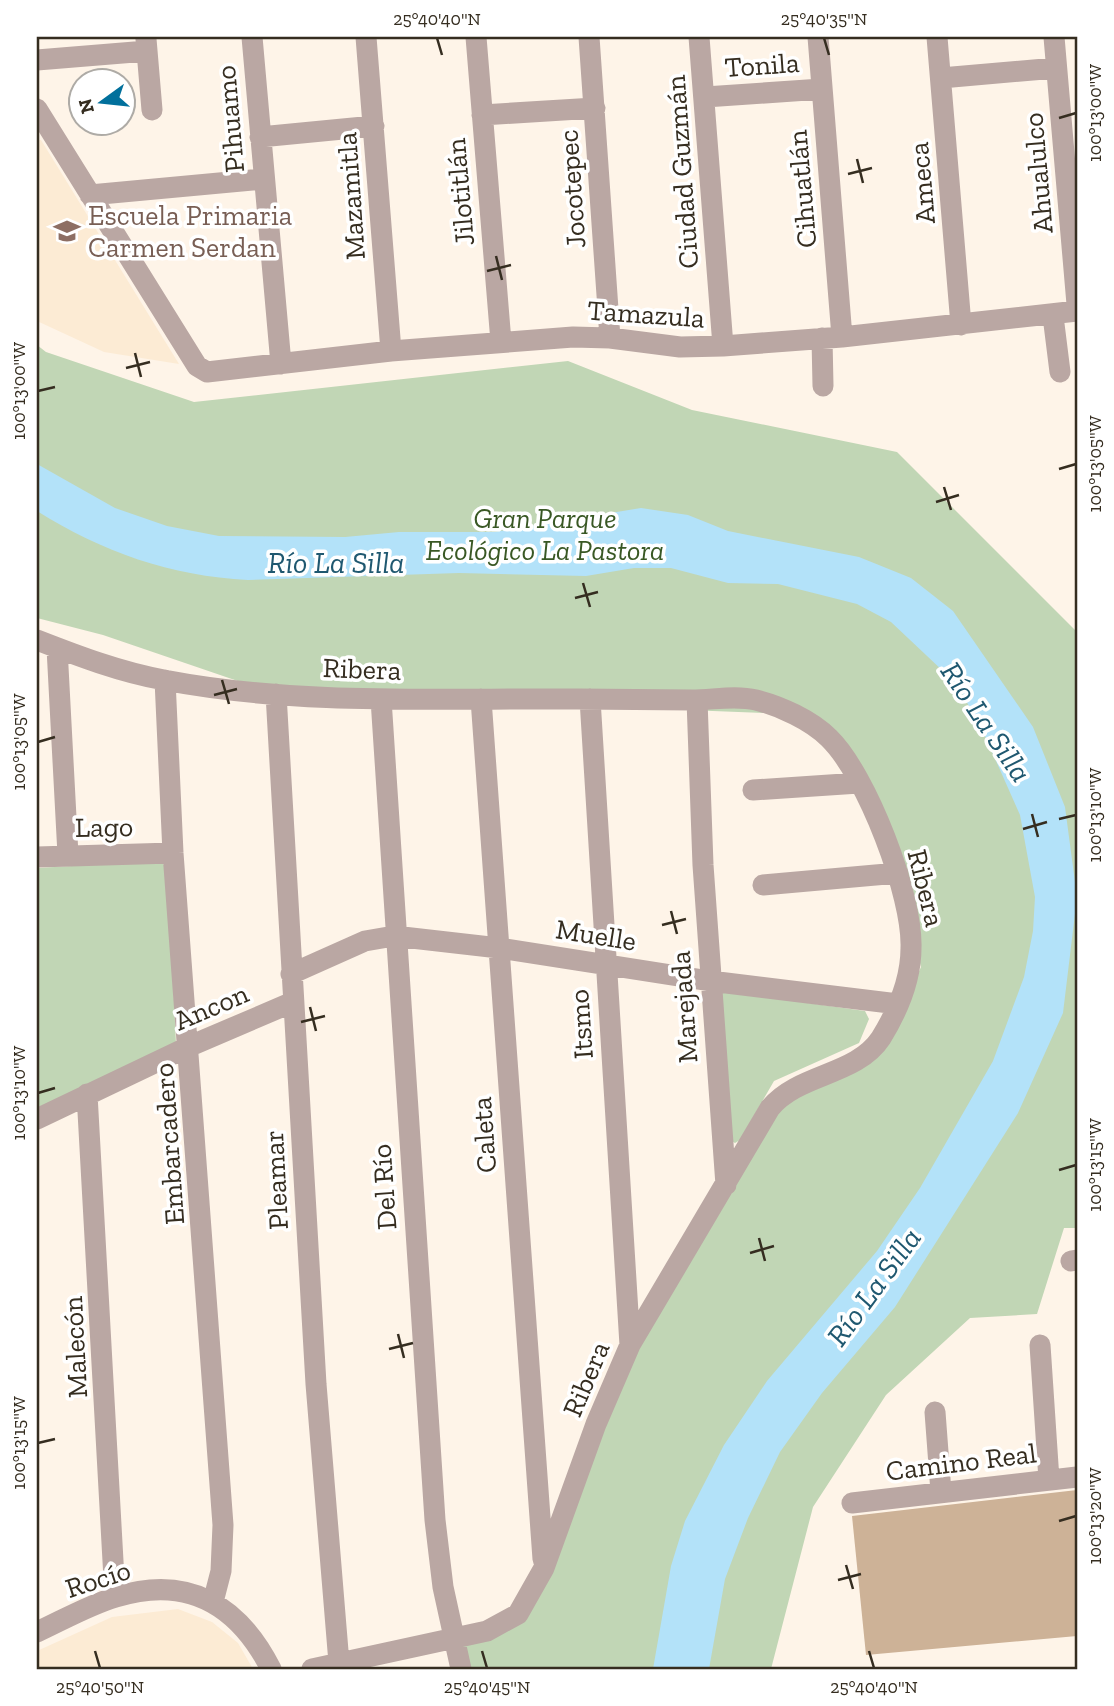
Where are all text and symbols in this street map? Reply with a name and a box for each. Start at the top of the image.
text: 25°40'40"N [393,8,481,30]
text: 25°40'35"N [781,8,867,30]
street label: Tonila [724,46,801,84]
street label: Pihuamo [209,64,251,174]
text: 100°13'00"W [1084,64,1106,162]
north arrow [66,66,136,136]
street label: Ciudad Guzmán [659,74,705,270]
text: N [73,96,99,116]
street label: Ahualulco [1016,111,1060,235]
street label: Jocotepec [551,129,593,249]
street label: Cihuatlán [780,129,824,249]
street label: Mazamitla [330,131,372,261]
street label: Jilotitlán [439,137,481,247]
street label: Ameca [902,140,942,225]
place label: Escuela Primaria Carmen Serdan [88,199,293,264]
school or university icon: Escuela Primaria Carmen Serdan [52,216,82,246]
street label: Tamazula [586,293,706,335]
text: 100°13'00"W [8,342,30,440]
text: 100°13'05"W [1084,415,1106,513]
park label: Gran Parque Ecológico La Pastora [426,502,664,567]
water label: Río La Silla [267,545,405,581]
street label: Ribera [322,651,402,687]
water label: Río La Silla [933,655,1039,789]
text: 100°13'05"W [8,693,30,791]
text: 100°13'10"W [1084,767,1106,862]
street label: Lago [74,810,134,844]
street label: Ribera [900,846,952,931]
street label: Muelle [553,912,639,958]
street label: Marejada [664,949,704,1064]
street label: Ancon [169,977,253,1037]
street label: Itsmo [562,988,600,1060]
text: 100°13'10"W [8,1045,30,1140]
street label: Embarcadero [147,1062,191,1226]
street label: Caleta [465,1095,503,1174]
text: 100°13'15"W [1084,1118,1106,1212]
street label: Pleamar [257,1129,295,1231]
street label: Del Río [365,1143,403,1231]
water label: Río La Silla [819,1221,929,1353]
street label: Malecón [56,1295,94,1399]
street label: Ribera [555,1336,617,1422]
text: 100°13'15"W [8,1396,30,1490]
street label: Camino Real [884,1436,1038,1488]
text: 100°13'20"W [1084,1467,1106,1565]
street label: Rocío [61,1553,135,1605]
text: 25°40'50"N [56,1676,144,1698]
text: 25°40'45"N [444,1676,530,1698]
text: 25°40'40"N [830,1676,918,1698]

